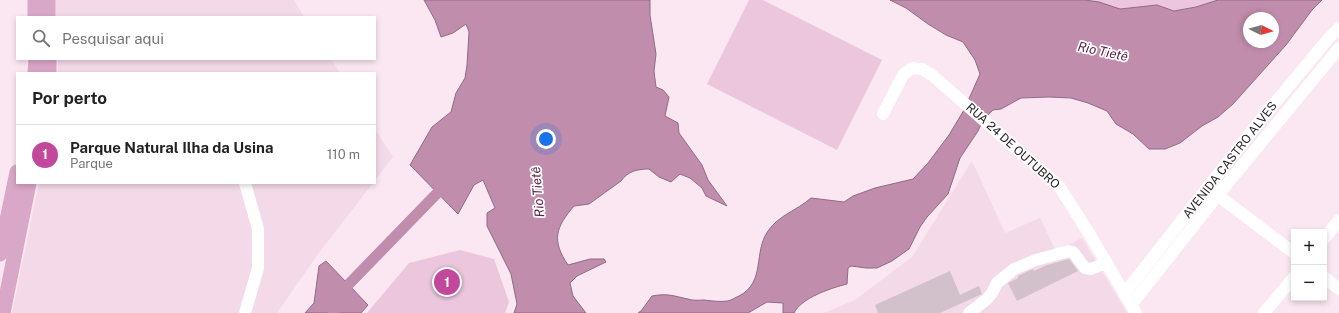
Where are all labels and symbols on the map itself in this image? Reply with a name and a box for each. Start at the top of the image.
north arrow [1243,12,1279,48]
water label: Rio Tietê [1076,39,1129,64]
street label: AVENIDA CASTRO ALVES [1180,99,1280,221]
street label: RUA 24 DE OUTUBRO [963,100,1063,192]
your location [536,129,556,149]
water label: Rio Tietê [528,166,547,218]
pin: 1 [434,267,460,297]

